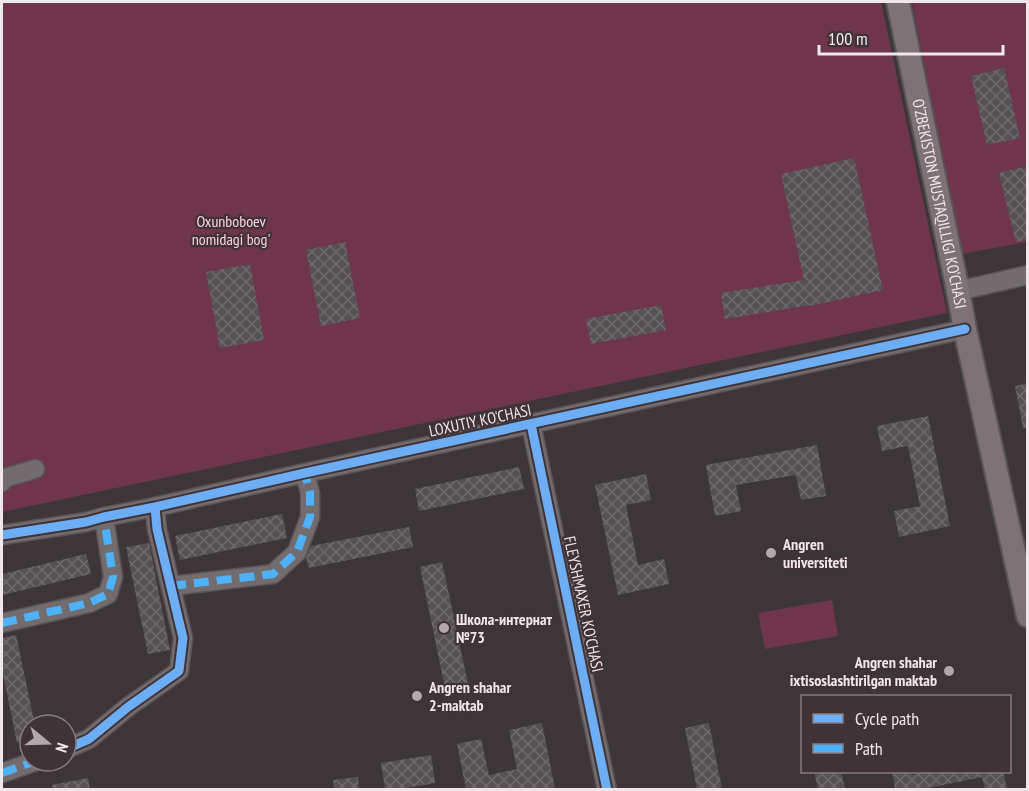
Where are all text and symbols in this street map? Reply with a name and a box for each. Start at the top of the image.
scale bar [819,18,1004,56]
text: 100 m [828,27,868,50]
street label: O‘ZBEKISTON MUSTAQILLIGI KO‘CHASI [908,97,971,310]
park label: Oxunboboev nomidagi bog' [192,211,270,249]
street label: LOXUTIY KO'CHASI [427,399,533,441]
street label: FLEYSHMAXER KO'CHASI [560,534,608,674]
place label: Angren universiteti [782,534,848,572]
marker: Angren universiteti [764,546,778,560]
place label: Школа-интернат №73 [456,609,553,647]
marker: Школа-интернат №73 [437,621,451,635]
place label: Angren shahar ixtisoslashtirilgan maktab [790,652,937,690]
marker: Angren shahar ixtisoslashtirilgan maktab [942,664,956,678]
place label: Angren shahar 2-maktab [428,677,511,715]
marker: Angren shahar 2-maktab [410,689,424,703]
legend [801,695,1011,773]
text: Cycle path [855,707,919,730]
north arrow [18,713,78,773]
text: Path [855,737,883,760]
text: N [51,741,73,755]

